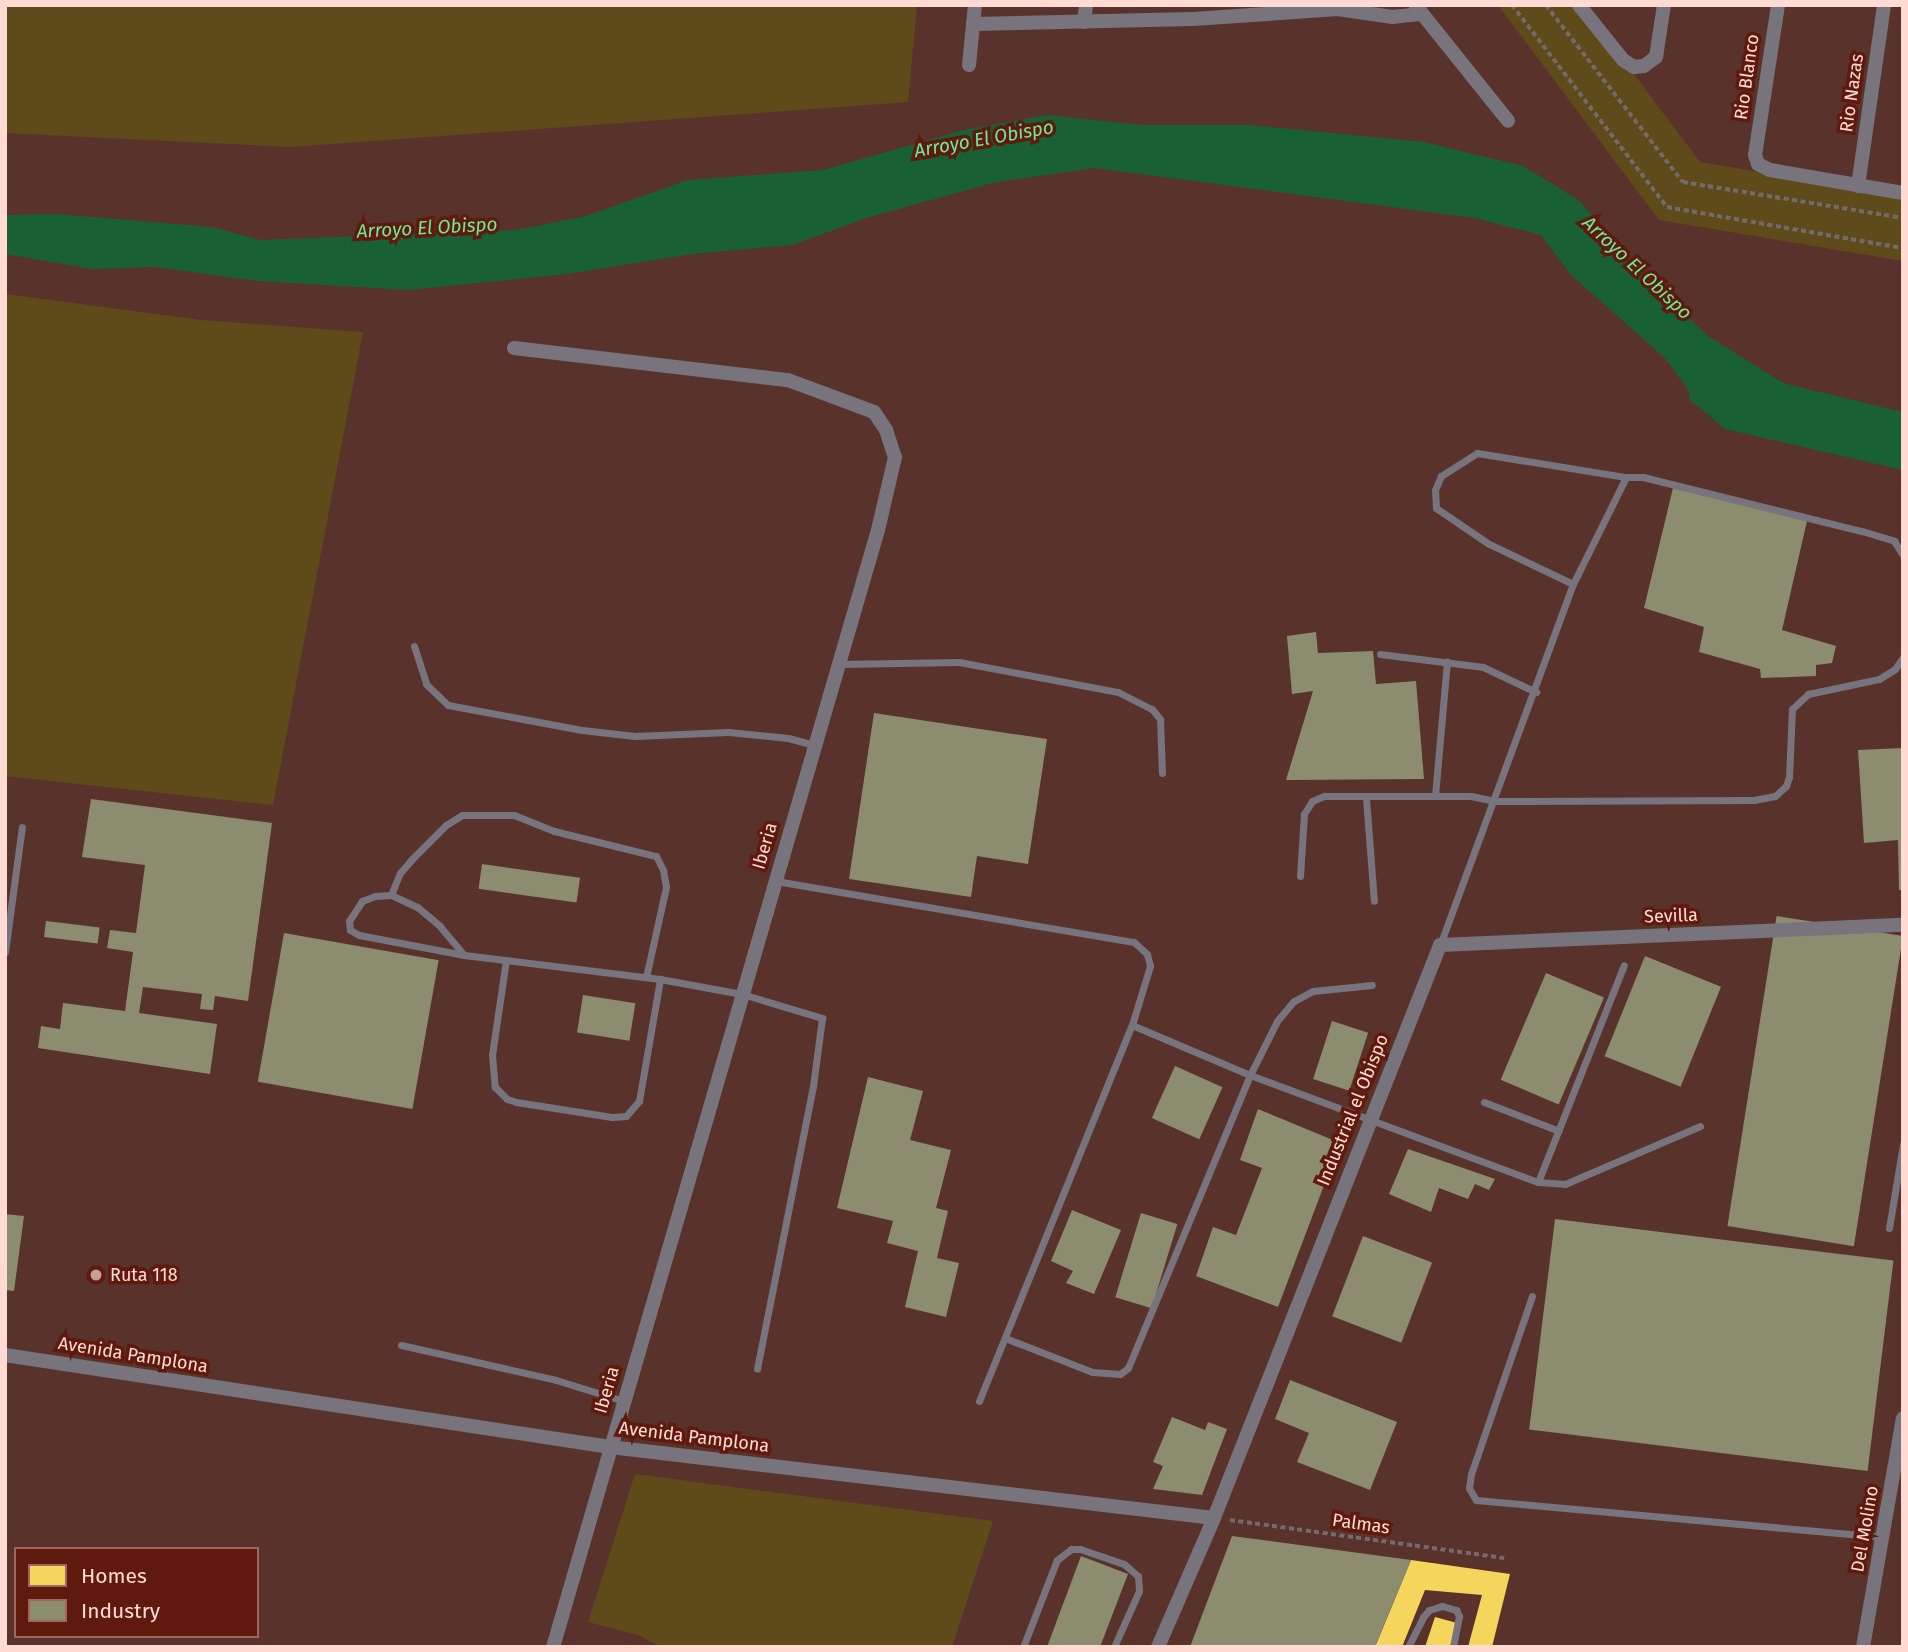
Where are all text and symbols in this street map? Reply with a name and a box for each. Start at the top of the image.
street label: Rio Blanco [1730,33,1764,121]
street label: Rio Nazas [1836,52,1868,134]
water label: Arroyo El Obispo [913,116,1055,162]
water label: Arroyo El Obispo [1578,212,1696,324]
water label: Arroyo El Obispo [356,213,498,243]
street label: Iberia [748,820,782,872]
street label: Sevilla [1644,904,1698,928]
street label: Industrial el Obispo [1313,1031,1393,1189]
place label: Ruta 118 [110,1264,178,1286]
marker: Ruta 118 [88,1267,104,1283]
street label: Avenida Pamplona [57,1333,209,1377]
street label: Iberia [590,1364,624,1416]
street label: Avenida Pamplona [618,1417,770,1457]
street label: Del Molino [1847,1484,1883,1574]
street label: Palmas [1331,1509,1391,1539]
legend [14,1547,259,1638]
text: Homes [81,1563,147,1589]
text: Industry [81,1598,160,1624]

